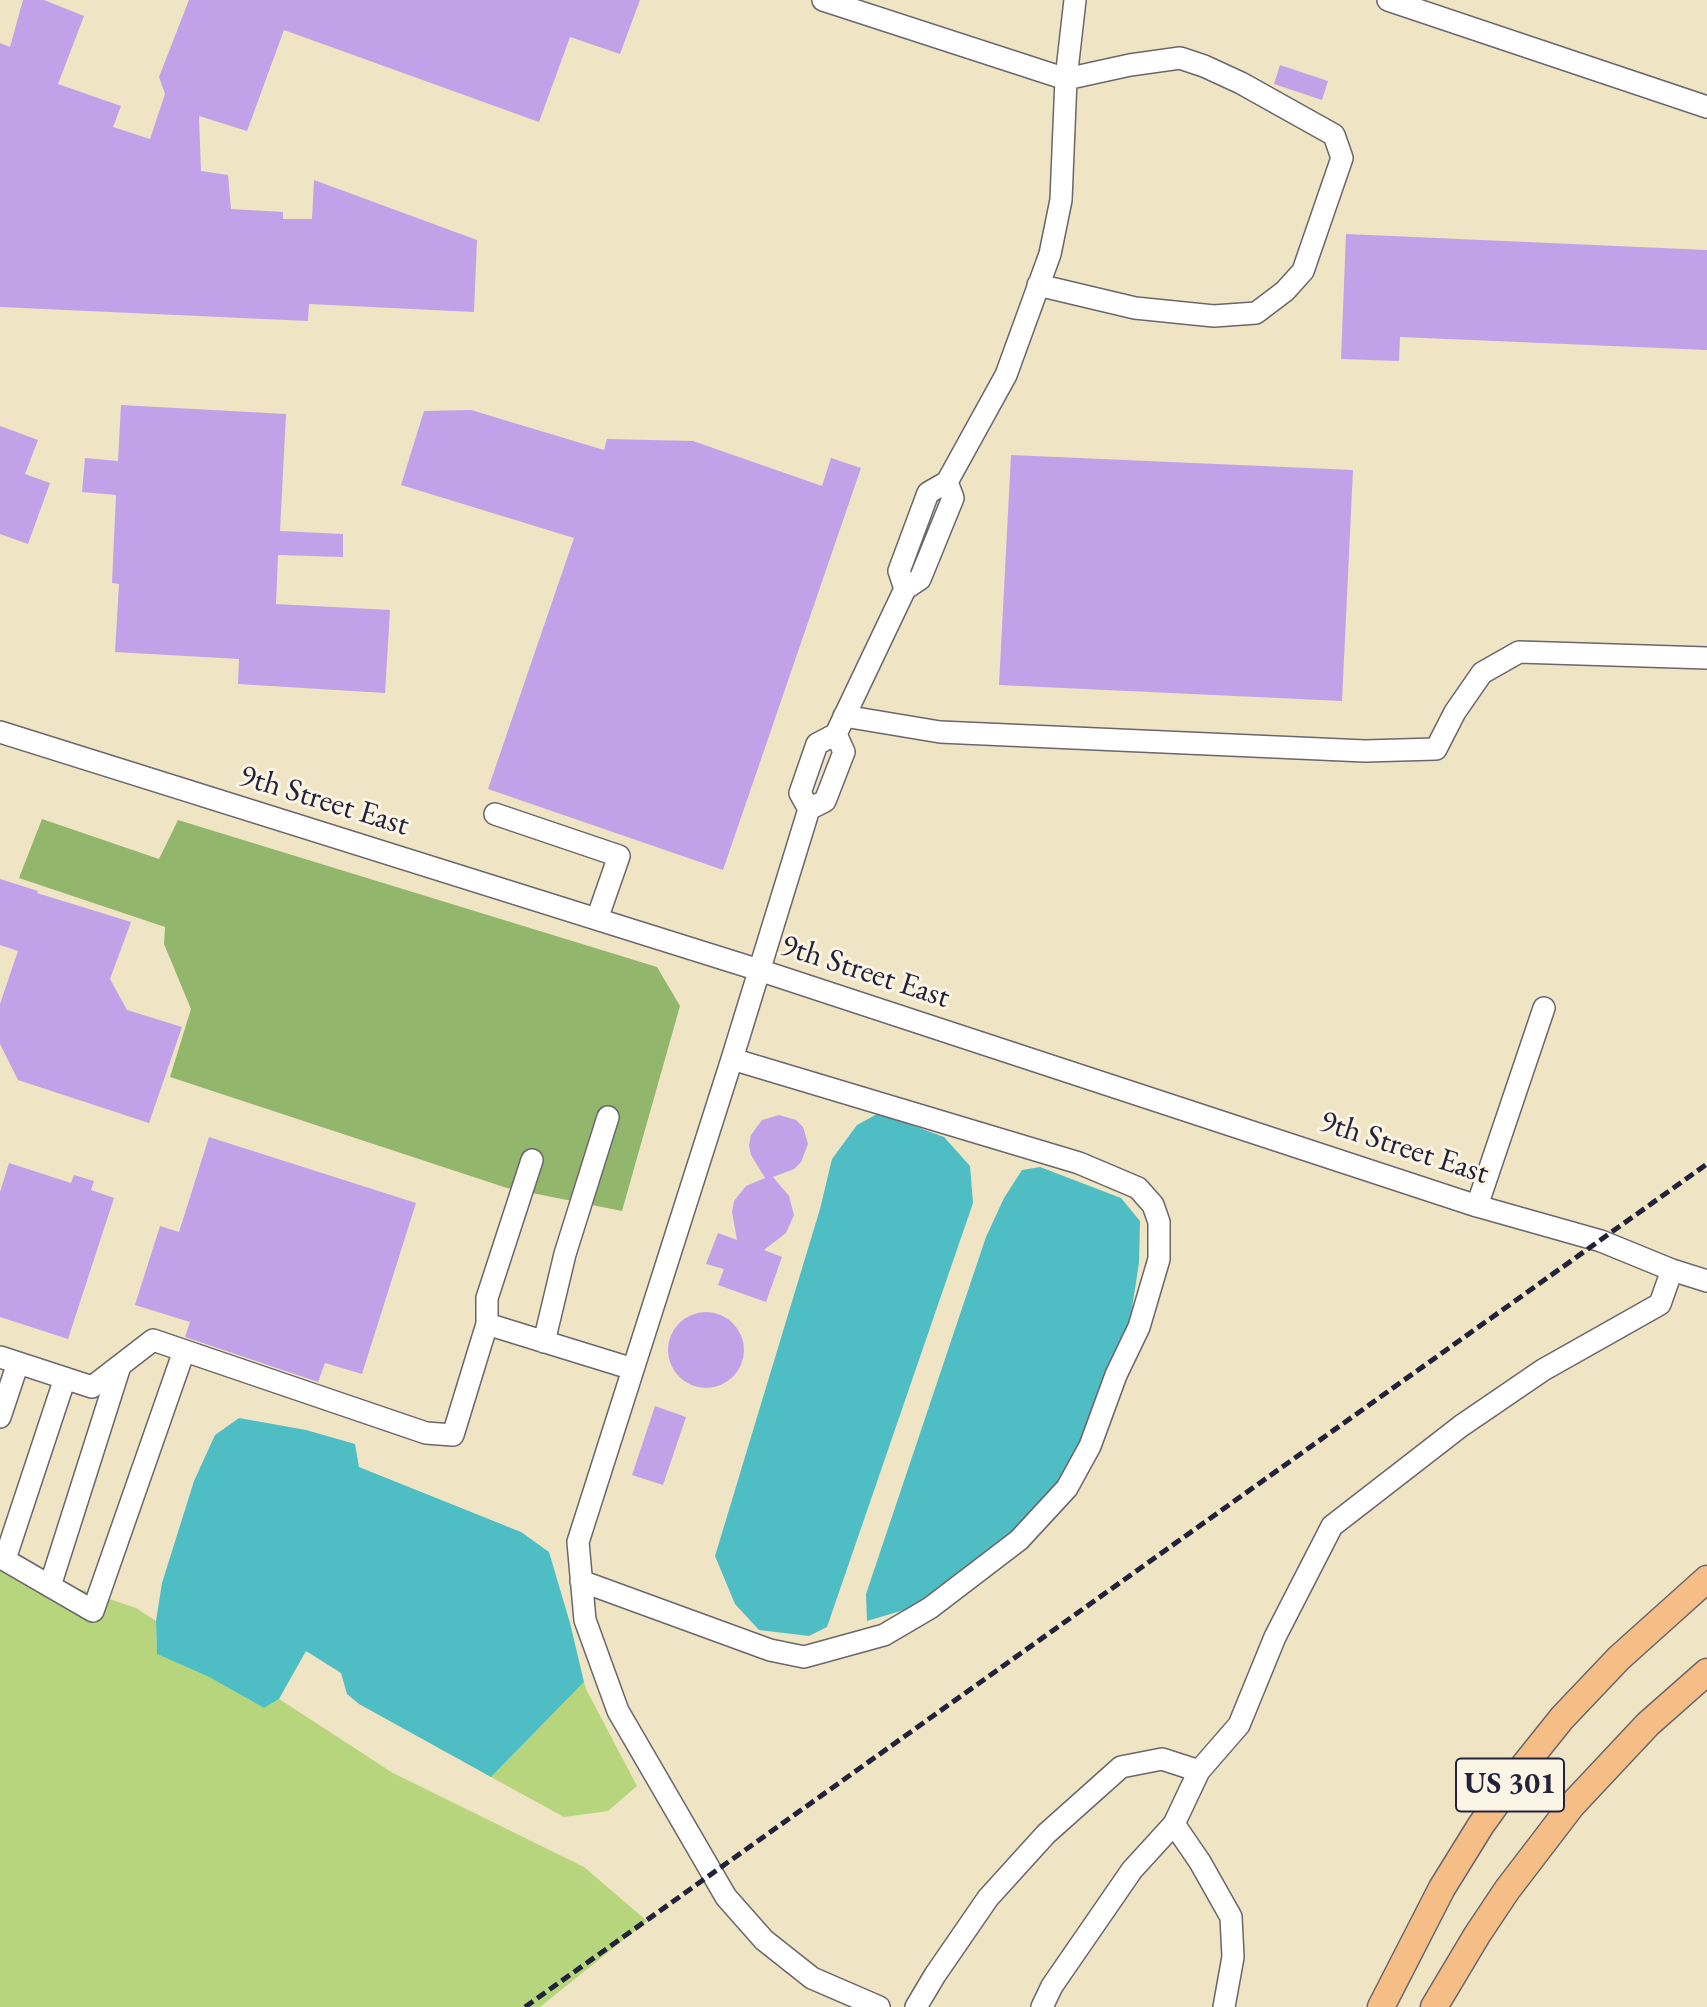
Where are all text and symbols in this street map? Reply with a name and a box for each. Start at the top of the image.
street label: 9th Street East [235,757,413,845]
street label: 9th Street East [776,927,954,1017]
street label: 9th Street East [1315,1103,1493,1193]
road number: US 301 [1456,1758,1564,1812]

